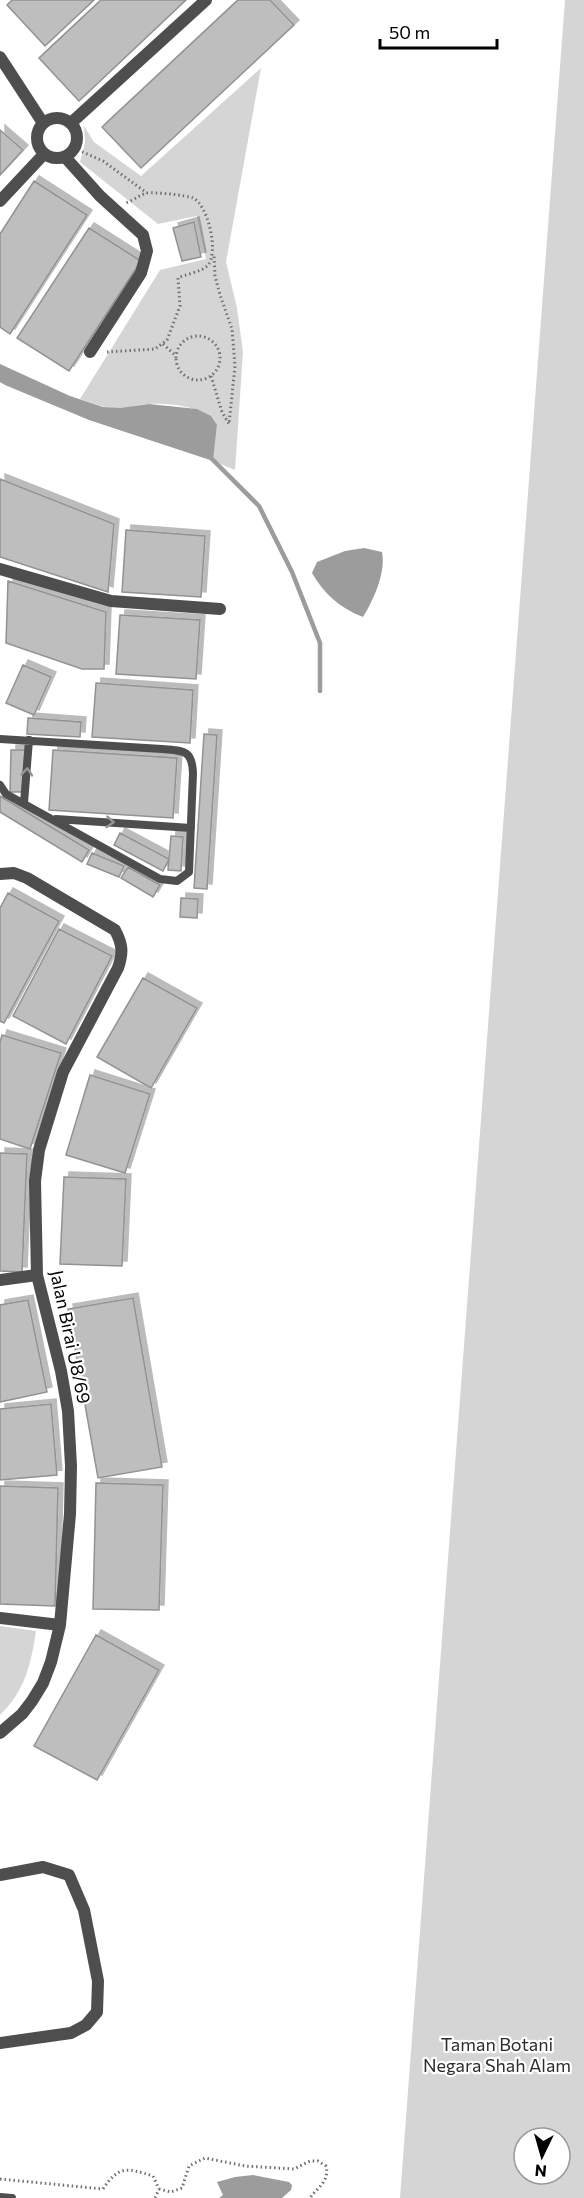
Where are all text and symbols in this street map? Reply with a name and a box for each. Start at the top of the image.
scale bar [380,12,497,50]
text: 50 m [389,21,430,43]
one-way arrow [20,767,33,776]
one-way arrow [105,816,114,829]
street label: Jalan Birai U8/69 [46,1268,96,1406]
park label: Taman Botani Negara Shah Alam [423,2033,571,2076]
north arrow [512,2126,572,2186]
text: N [534,2161,547,2181]

